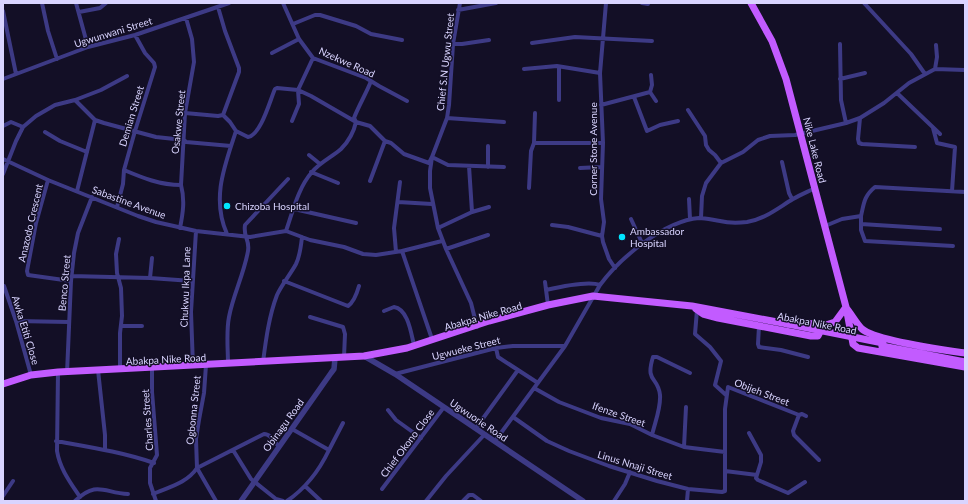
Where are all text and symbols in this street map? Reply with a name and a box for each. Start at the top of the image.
street label: Chief S.N Ugwu Street [434,12,456,112]
street label: Ugwunwani Street [73,14,154,50]
street label: Nzekwe Road [317,44,377,80]
street label: Demian Street [116,84,146,148]
street label: Osakwe Street [169,89,187,155]
street label: Corner Stone Avenue [587,102,599,196]
street label: Nike Lake Road [801,116,829,184]
street label: Anazodo Crescent [15,182,45,263]
street label: Sabastine Avenue [90,183,168,221]
place label: Chizoba Hospital [235,200,309,212]
marker: Chizoba Hospital [222,201,232,211]
place label: Ambassador Hospital [630,225,684,249]
marker: Ambassador Hospital [617,232,627,242]
street label: Chukwu Ikpa Lane [178,246,192,328]
street label: Benco Street [56,254,72,312]
street label: Awka Etiti Close [10,294,42,366]
street label: Abakpa Nike Road [443,299,523,333]
street label: Abakpa Nike Road [776,309,858,337]
street label: Ugwueke Street [431,334,502,362]
street label: Abakpa Nike Road [126,351,206,367]
street label: Ogbonna Street [183,374,203,445]
street label: Obijeh Street [733,376,792,408]
street label: Charles Street [139,388,155,451]
street label: Obinagu Road [260,396,306,454]
street label: Ugwuorie Road [448,396,510,444]
street label: Ifenze Street [591,399,648,429]
street label: Chief Okono Close [377,407,437,479]
street label: Linus Nnaji Street [596,448,674,482]

